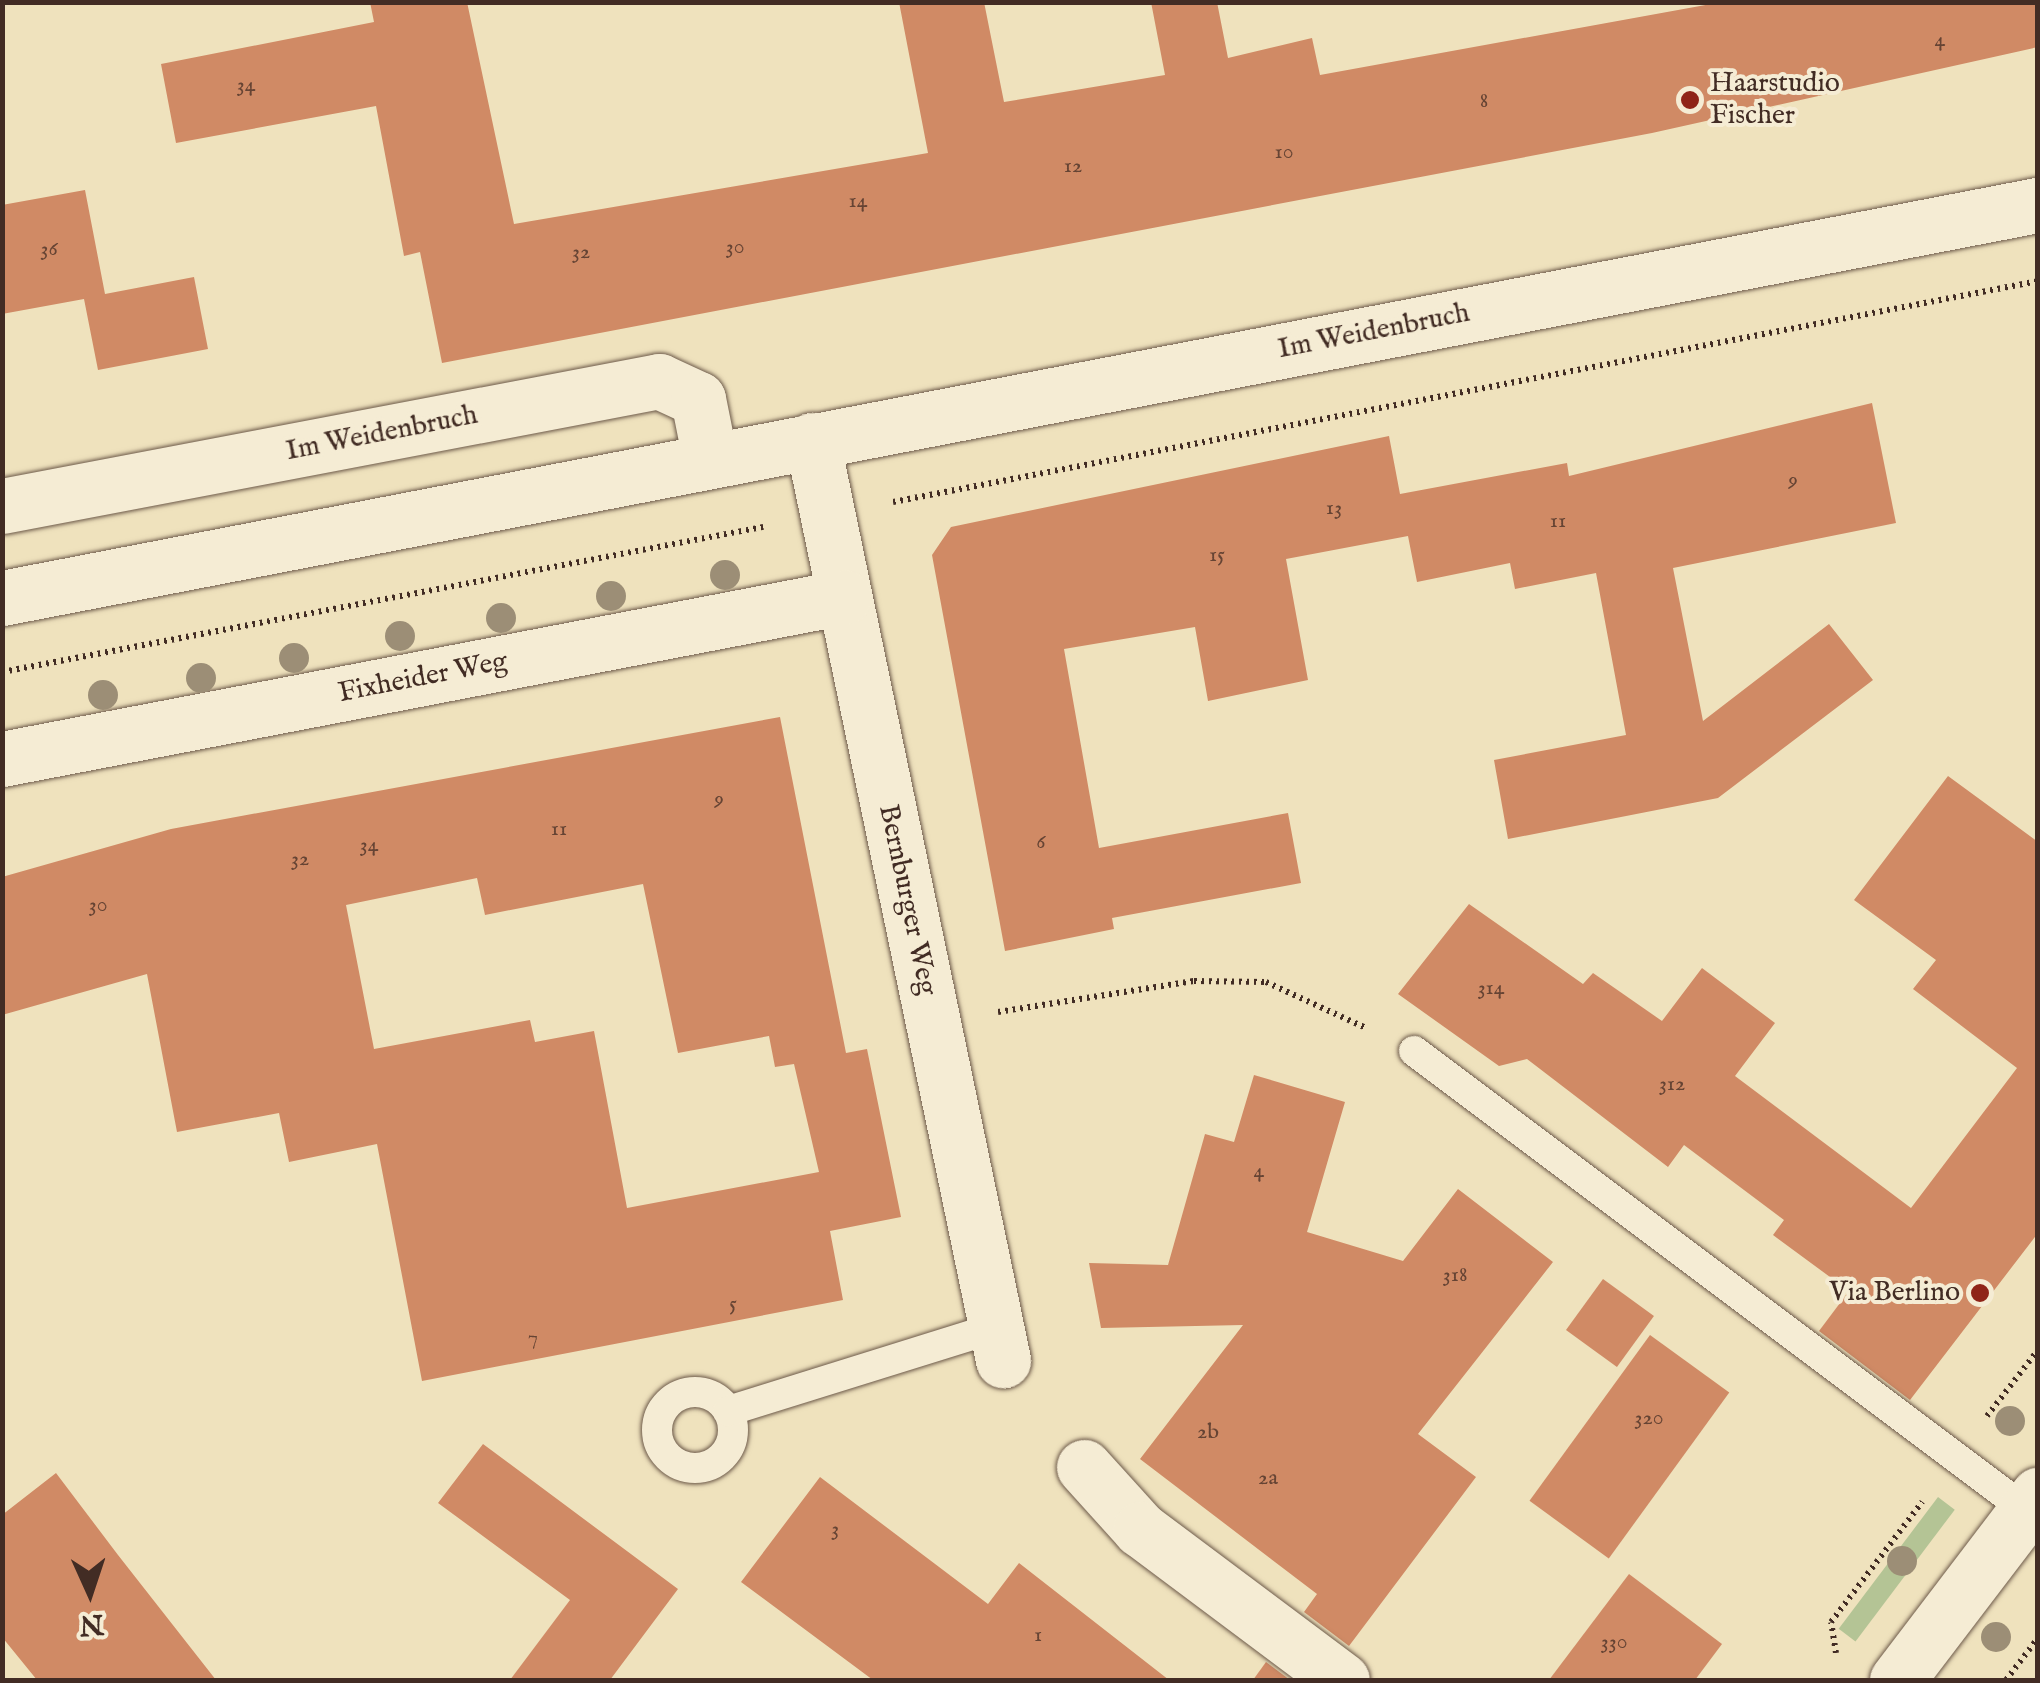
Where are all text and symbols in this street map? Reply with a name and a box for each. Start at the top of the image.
house number: 4 [1935,28,1945,54]
place label: Haarstudio Fischer [1710,67,1840,133]
house number: 34 [236,73,256,99]
house number: 8 [1480,89,1488,115]
marker: Haarstudio Fischer [1679,89,1701,111]
house number: 10 [1275,140,1293,166]
house number: 12 [1064,154,1082,180]
house number: 14 [849,189,867,215]
house number: 30 [725,235,745,261]
house number: 36 [40,237,58,263]
house number: 32 [572,240,590,266]
street label: Im Weidenbruch [1275,297,1473,367]
street label: Im Weidenbruch [283,399,481,469]
house number: 9 [1788,468,1798,494]
house number: 13 [1326,496,1342,522]
house number: 11 [1550,509,1566,535]
house number: 15 [1209,543,1225,569]
street label: Fixheider Weg [336,645,510,711]
house number: 9 [714,787,724,813]
street label: Bernburger Weg [870,802,944,998]
house number: 11 [551,817,567,843]
house number: 6 [1036,830,1046,856]
house number: 34 [359,833,379,859]
house number: 32 [291,847,309,873]
house number: 30 [88,893,108,919]
house number: 314 [1477,976,1505,1002]
house number: 312 [1659,1072,1685,1098]
house number: 4 [1254,1159,1264,1185]
house number: 318 [1442,1263,1468,1289]
place label: Via Berlino [1829,1276,1960,1310]
marker: Via Berlino [1969,1282,1991,1304]
house number: 5 [729,1292,737,1318]
house number: 7 [528,1326,538,1352]
house number: 320 [1634,1406,1664,1432]
house number: 2b [1197,1420,1219,1446]
house number: 2a [1258,1466,1278,1492]
house number: 3 [831,1517,839,1543]
north arrow [40,1543,140,1643]
text: N [79,1605,105,1642]
house number: 1 [1034,1623,1042,1649]
house number: 330 [1600,1630,1628,1656]

